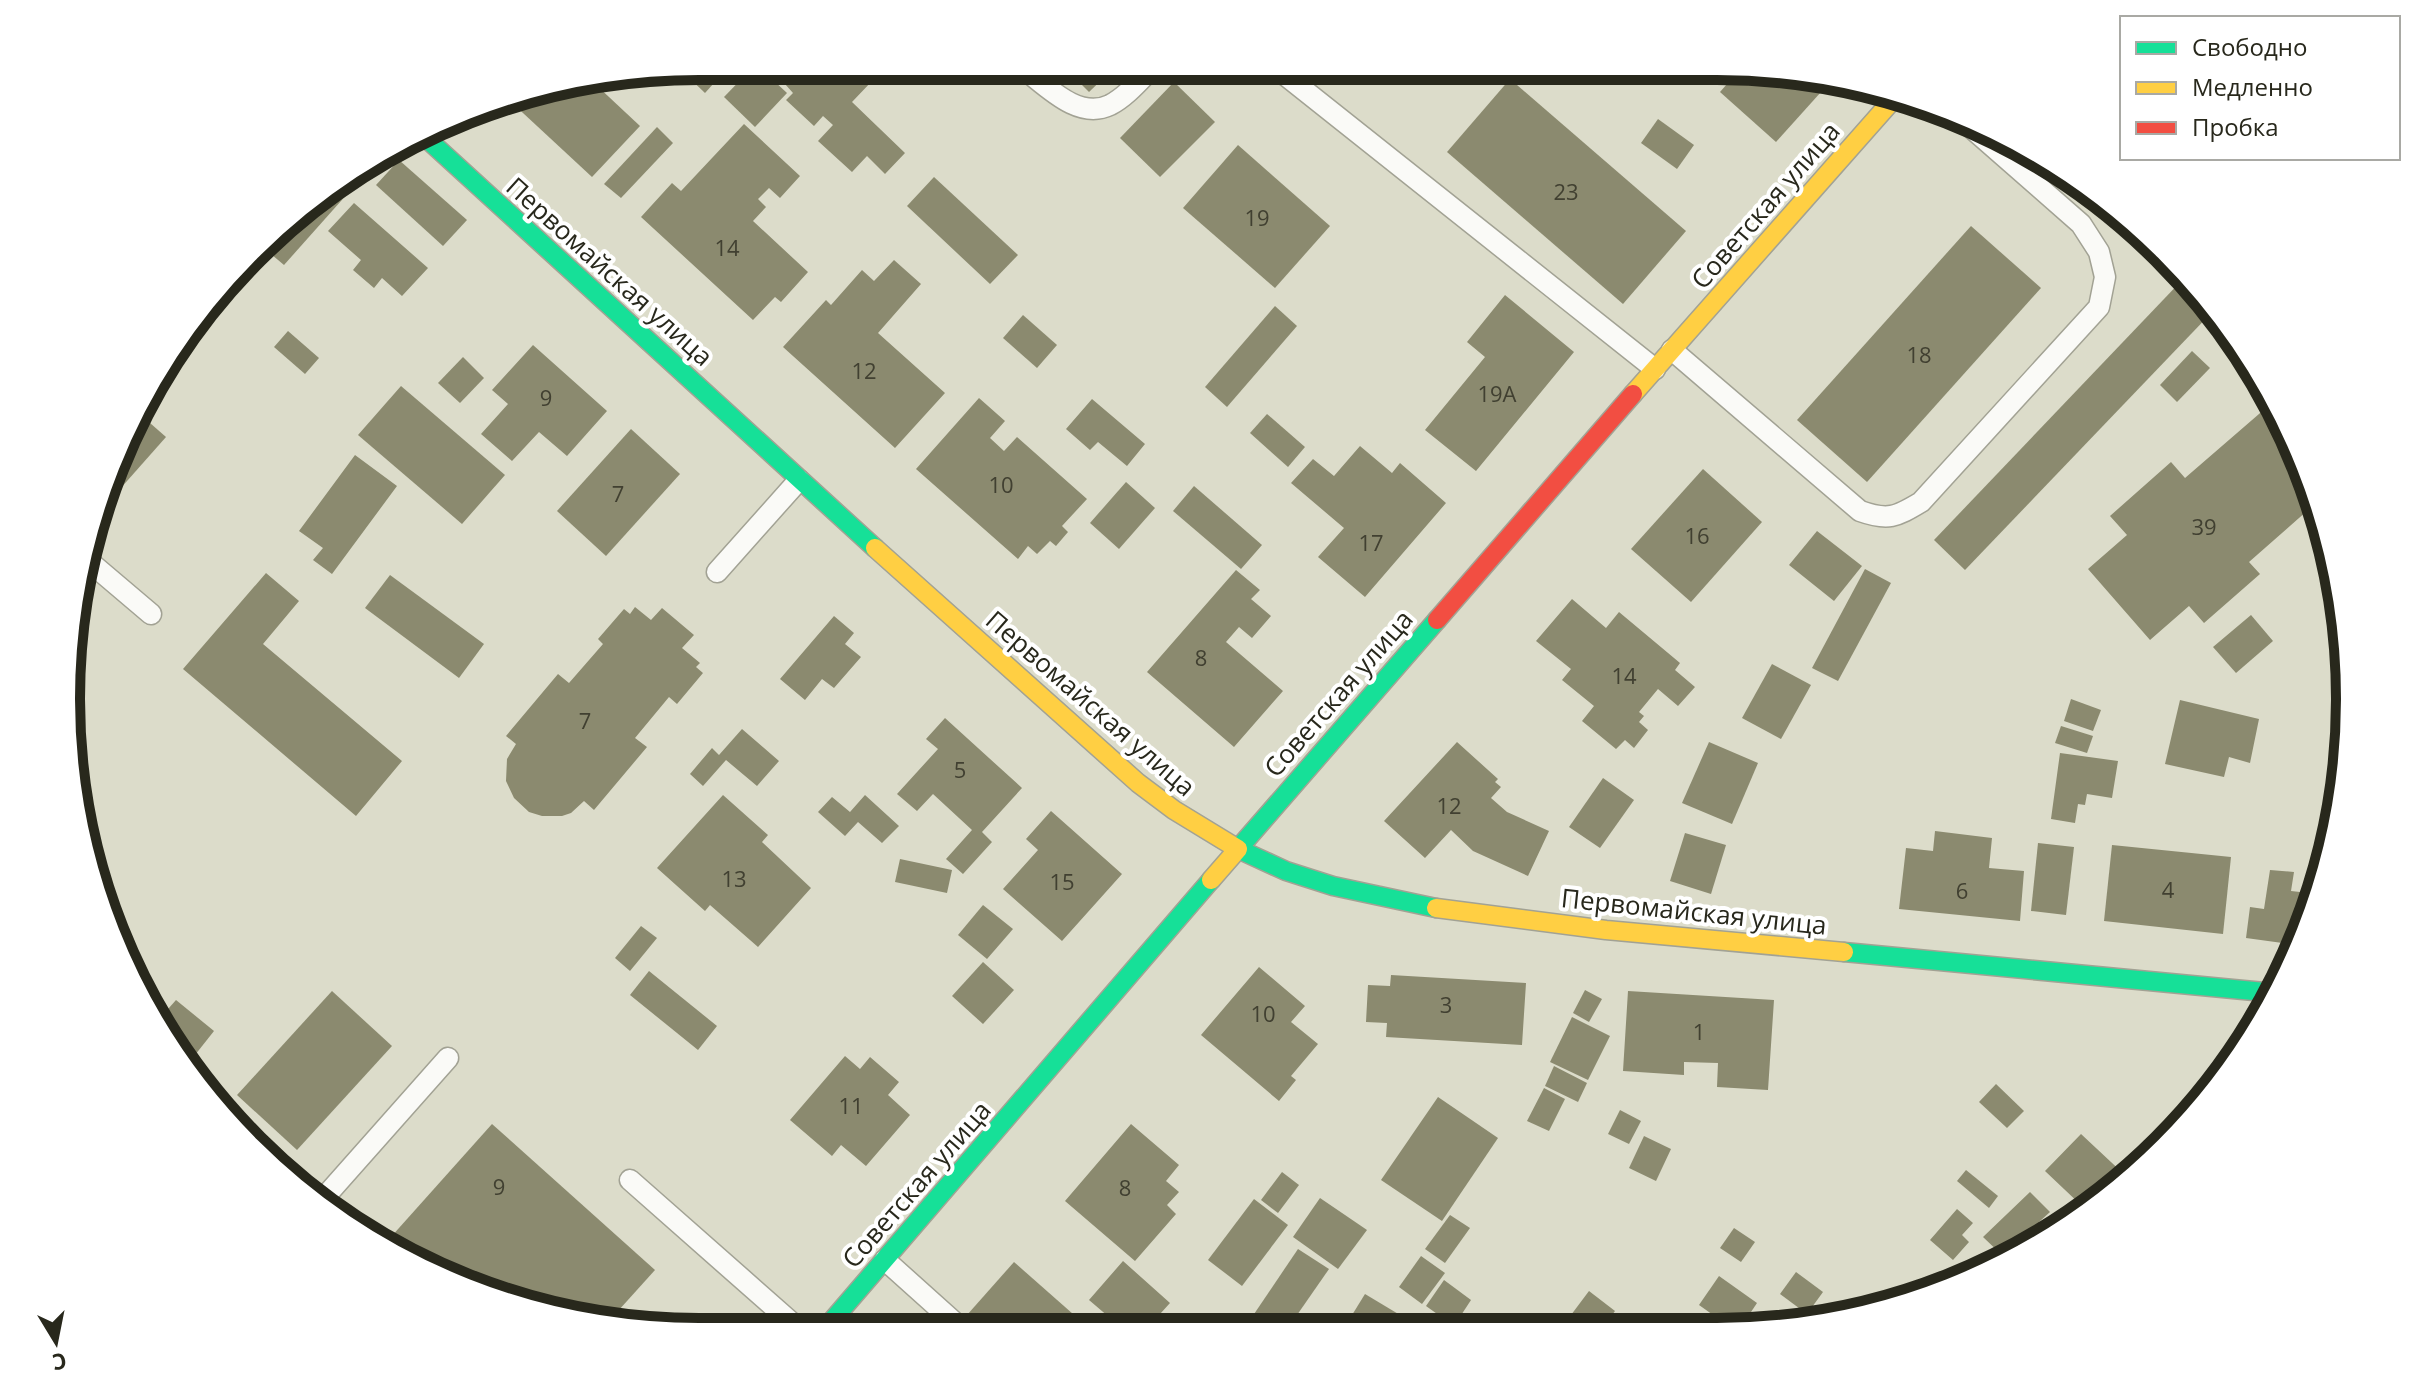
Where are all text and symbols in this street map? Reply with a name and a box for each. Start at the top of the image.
legend [2120,16,2400,160]
text: Свободно [2192,30,2307,63]
text: Медленно [2192,70,2313,103]
text: Пробка [2192,110,2279,143]
street label: Советская улица [1682,114,1848,296]
street label: Первомайская улица [499,168,721,374]
house number: 23 [1553,176,1579,206]
house number: 19 [1244,202,1270,232]
house number: 14 [714,232,740,262]
house number: 18 [1906,339,1932,369]
house number: 12 [851,355,877,385]
house number: 19А [1477,378,1517,408]
house number: 9 [540,382,552,412]
house number: 10 [988,469,1014,499]
house number: 7 [612,478,624,508]
house number: 39 [2191,511,2217,541]
house number: 16 [1684,520,1710,550]
house number: 17 [1358,527,1384,557]
street label: Первомайская улица [979,602,1203,804]
street label: Советская улица [1255,602,1421,784]
house number: 8 [1195,642,1207,672]
house number: 14 [1611,660,1637,690]
house number: 7 [579,705,591,735]
house number: 5 [954,754,966,784]
house number: 12 [1436,790,1462,820]
house number: 13 [721,863,747,893]
house number: 15 [1049,866,1075,896]
house number: 4 [2162,874,2175,904]
house number: 6 [1956,875,1968,905]
street label: Первомайская улица [1559,879,1829,943]
house number: 3 [1440,989,1452,1019]
house number: 10 [1250,998,1276,1028]
house number: 1 [1693,1016,1705,1046]
house number: 11 [838,1090,864,1120]
street label: Советская улица [833,1093,999,1275]
house number: 9 [493,1171,505,1201]
house number: 8 [1119,1172,1131,1202]
north arrow [16,1302,96,1382]
text: С [50,1347,69,1379]

